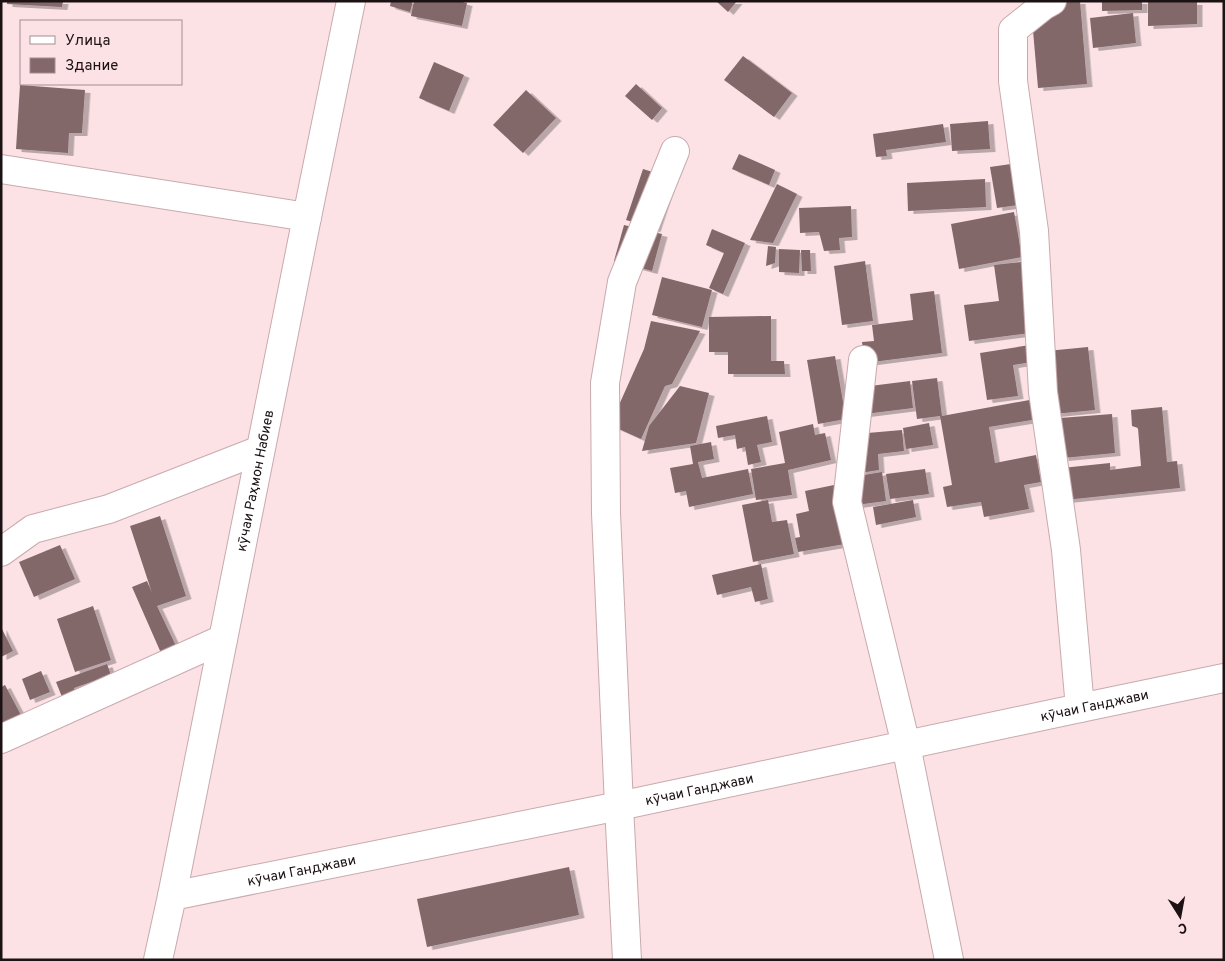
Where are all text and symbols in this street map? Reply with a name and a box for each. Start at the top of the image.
legend [20,20,182,85]
text: Улица [65,32,110,51]
text: Здание [65,57,118,76]
street label: кӯчаи Раҳмон Набиев [234,409,278,553]
street label: кӯчаи Ганджави [1039,687,1150,726]
street label: кӯчаи Ганджави [644,771,755,810]
street label: кӯчаи Ганджави [246,852,357,891]
north arrow [1155,891,1205,941]
text: С [1176,918,1188,936]

